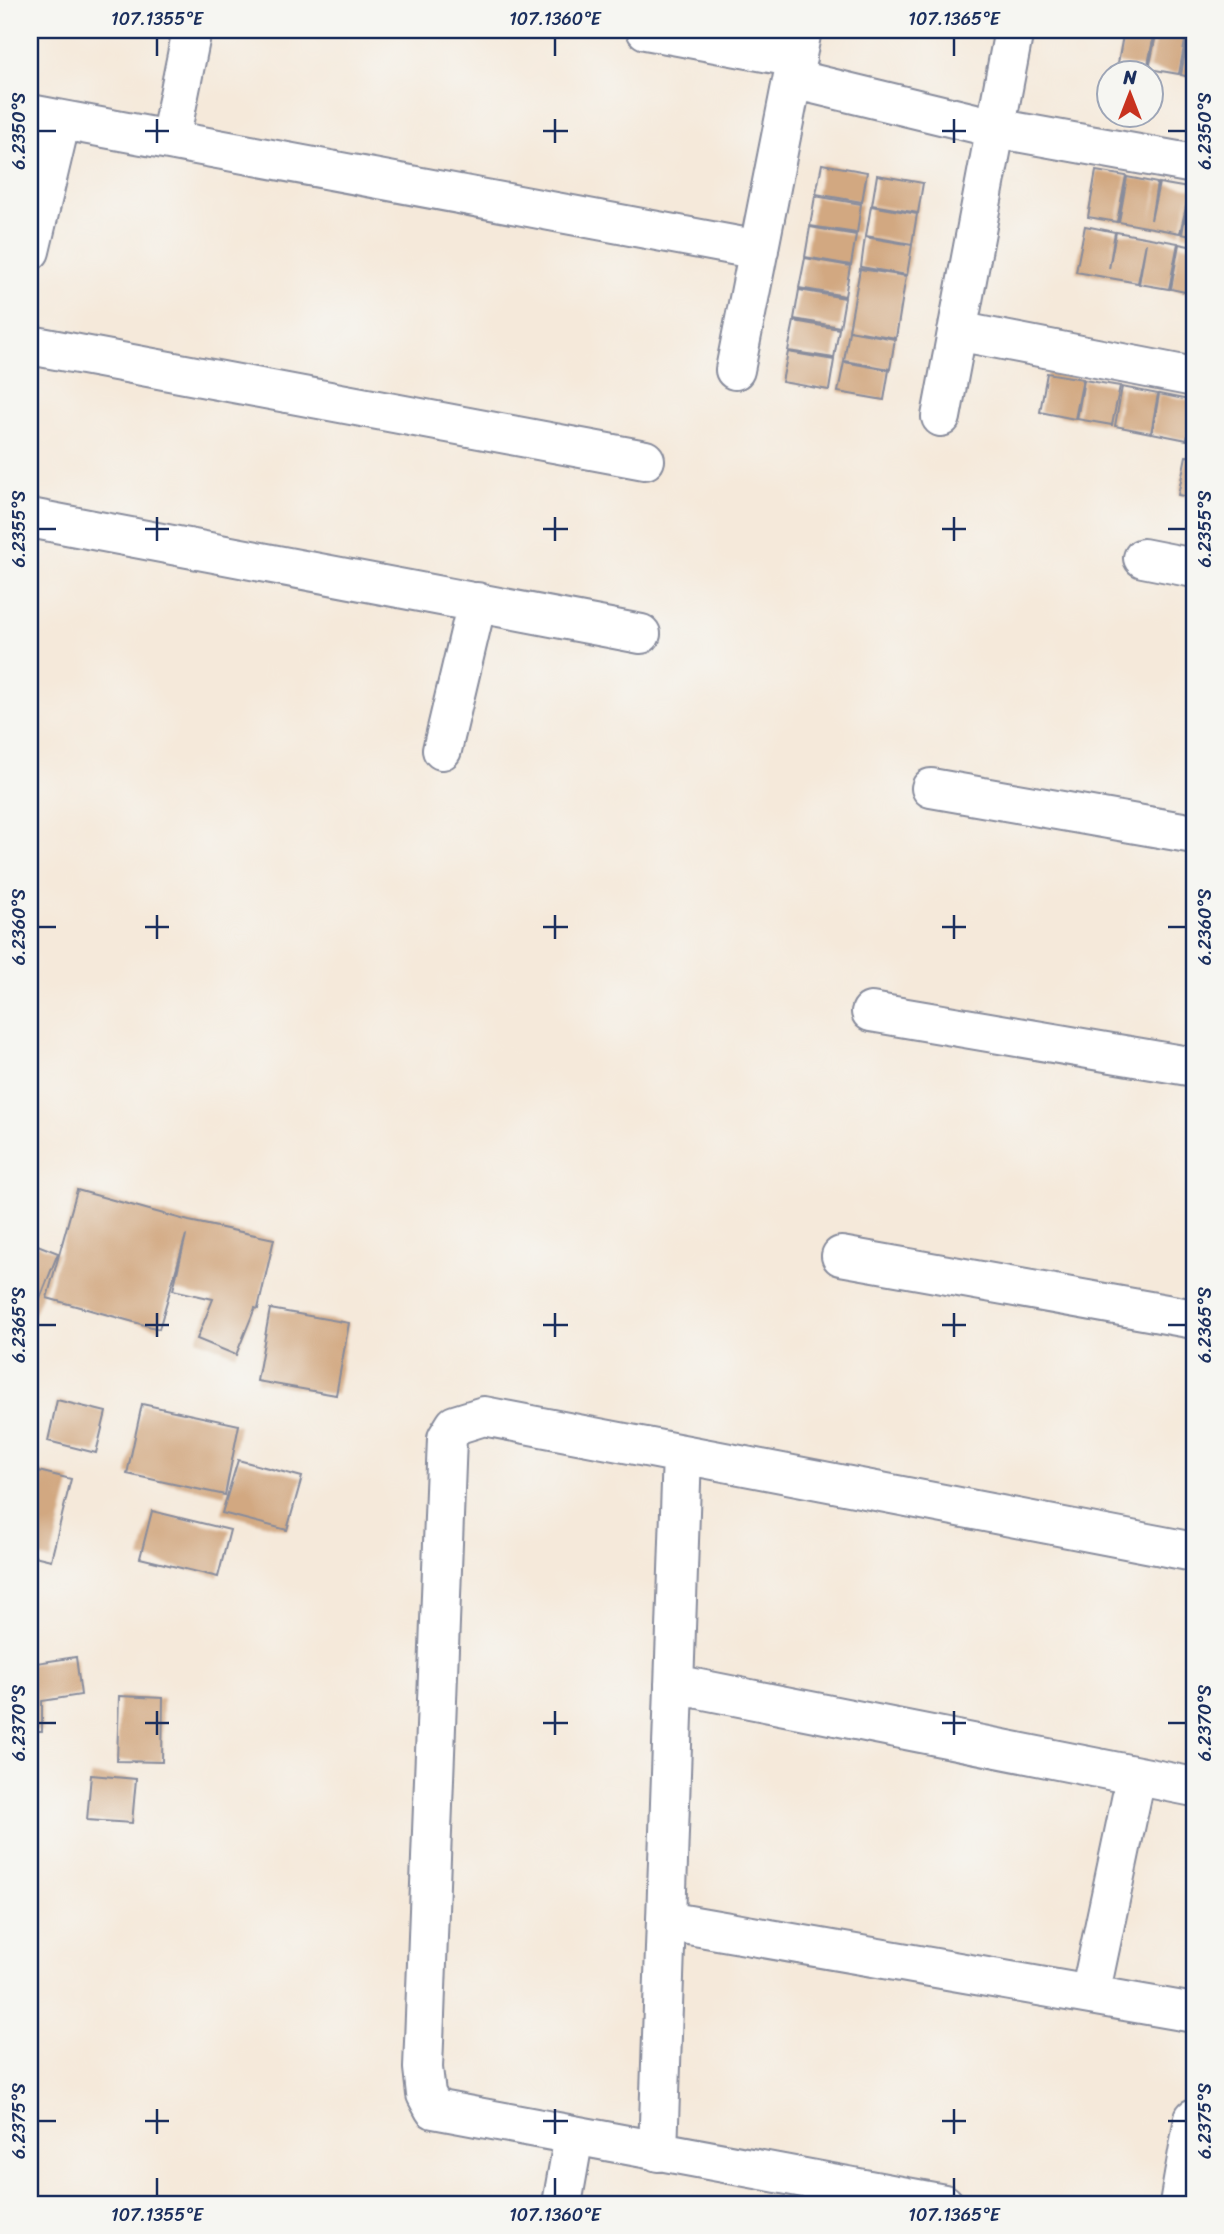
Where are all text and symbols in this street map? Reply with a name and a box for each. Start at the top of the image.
text: 107.1355°E [111,3,204,35]
text: 107.1360°E [509,3,602,35]
text: 107.1365°E [908,3,1001,35]
north arrow [1094,60,1164,130]
text: N [1122,61,1137,94]
text: 6.2350°S [3,92,35,170]
text: 6.2350°S [1189,92,1221,170]
text: 6.2355°S [3,491,35,567]
text: 6.2355°S [1189,491,1221,567]
text: 6.2360°S [3,889,35,965]
text: 6.2360°S [1189,889,1221,965]
text: 6.2365°S [3,1287,35,1363]
text: 6.2365°S [1189,1287,1221,1363]
text: 6.2370°S [3,1685,35,1761]
text: 6.2370°S [1189,1685,1221,1761]
text: 6.2375°S [3,2083,35,2159]
text: 6.2375°S [1189,2083,1221,2159]
text: 107.1355°E [111,2199,204,2231]
text: 107.1360°E [509,2199,602,2231]
text: 107.1365°E [908,2199,1001,2231]

